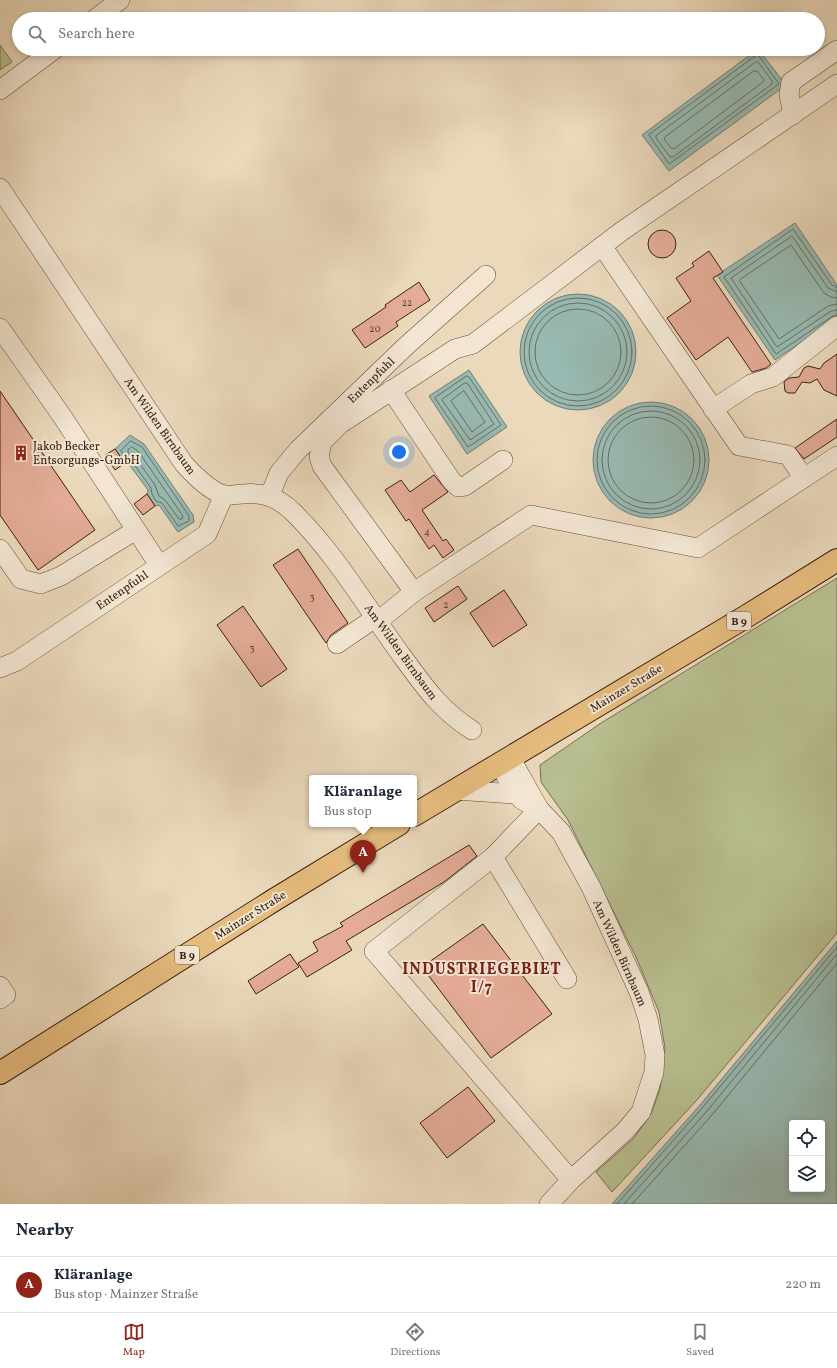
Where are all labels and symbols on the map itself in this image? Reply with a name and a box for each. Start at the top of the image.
house number: 22 [402,296,412,310]
house number: 20 [369,322,381,336]
street label: Entenpfuhl [345,354,399,407]
street label: Am Wilden Birnbaum [120,375,199,479]
place label: Jakob Becker Entsorgungs-GmbH [33,439,140,469]
your location [389,442,409,462]
building icon: Jakob Becker Entsorgungs-GmbH [12,444,30,462]
house number: 4 [424,525,430,539]
street label: Entenpfuhl [93,567,152,614]
house number: 3 [309,590,315,604]
house number: 2 [443,598,449,612]
street label: Am Wilden Birnbaum [360,601,441,704]
road number: B 9 [727,612,751,630]
house number: 3 [249,641,255,655]
street label: Mainzer Straße [587,661,666,717]
pin: A [350,840,376,873]
street label: Mainzer Straße [212,887,290,944]
street label: Am Wilden Birnbaum [588,898,650,1010]
road number: B 9 [175,946,199,964]
district label: INDUSTRIEGEBIET I/7 [402,959,562,999]

